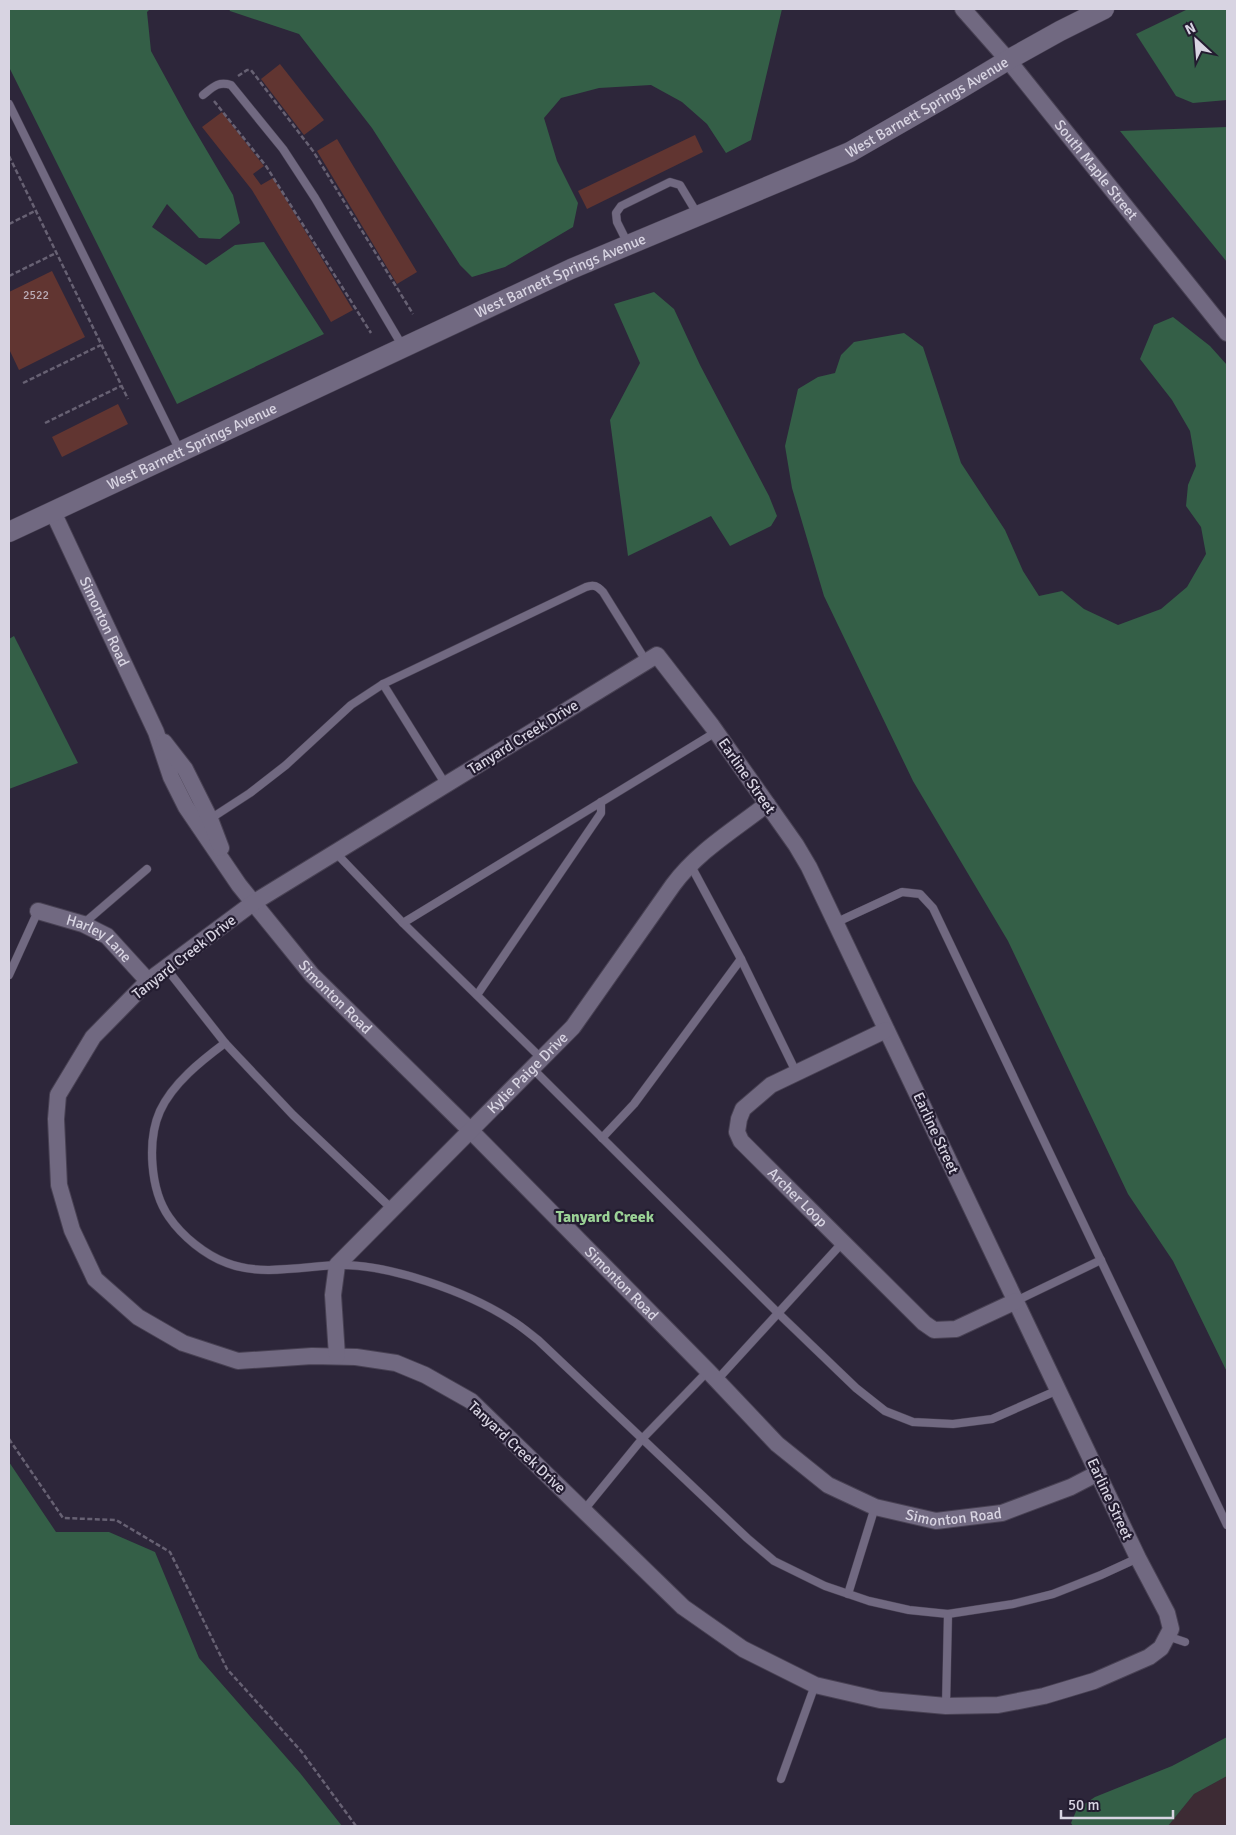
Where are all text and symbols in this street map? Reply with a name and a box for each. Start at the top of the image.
north arrow [1171,15,1221,65]
text: N [1182,19,1199,39]
street label: West Barnett Springs Avenue [842,53,1012,162]
street label: South Maple Street [1051,116,1142,224]
street label: West Barnett Springs Avenue [472,230,649,322]
house number: 2522 [23,288,49,303]
street label: West Barnett Springs Avenue [104,399,280,494]
street label: Simonton Road [76,574,133,669]
street label: Tanyard Creek Drive [465,696,581,778]
street label: Earline Street [714,735,780,817]
street label: Harley Lane [64,911,135,966]
street label: Tanyard Creek Drive [129,911,239,1003]
street label: Simonton Road [295,956,376,1038]
street label: Kylie Paige Drive [483,1028,572,1117]
street label: Earline Street [909,1089,963,1177]
street label: Archer Loop [764,1164,831,1231]
district label: Tanyard Creek [556,1207,655,1227]
street label: Simonton Road [581,1243,662,1324]
street label: Tanyard Creek Drive [465,1397,569,1497]
street label: Earline Street [1083,1455,1137,1543]
street label: Simonton Road [904,1504,1003,1530]
scale bar [1061,1788,1174,1820]
text: 50 m [1068,1796,1099,1814]

